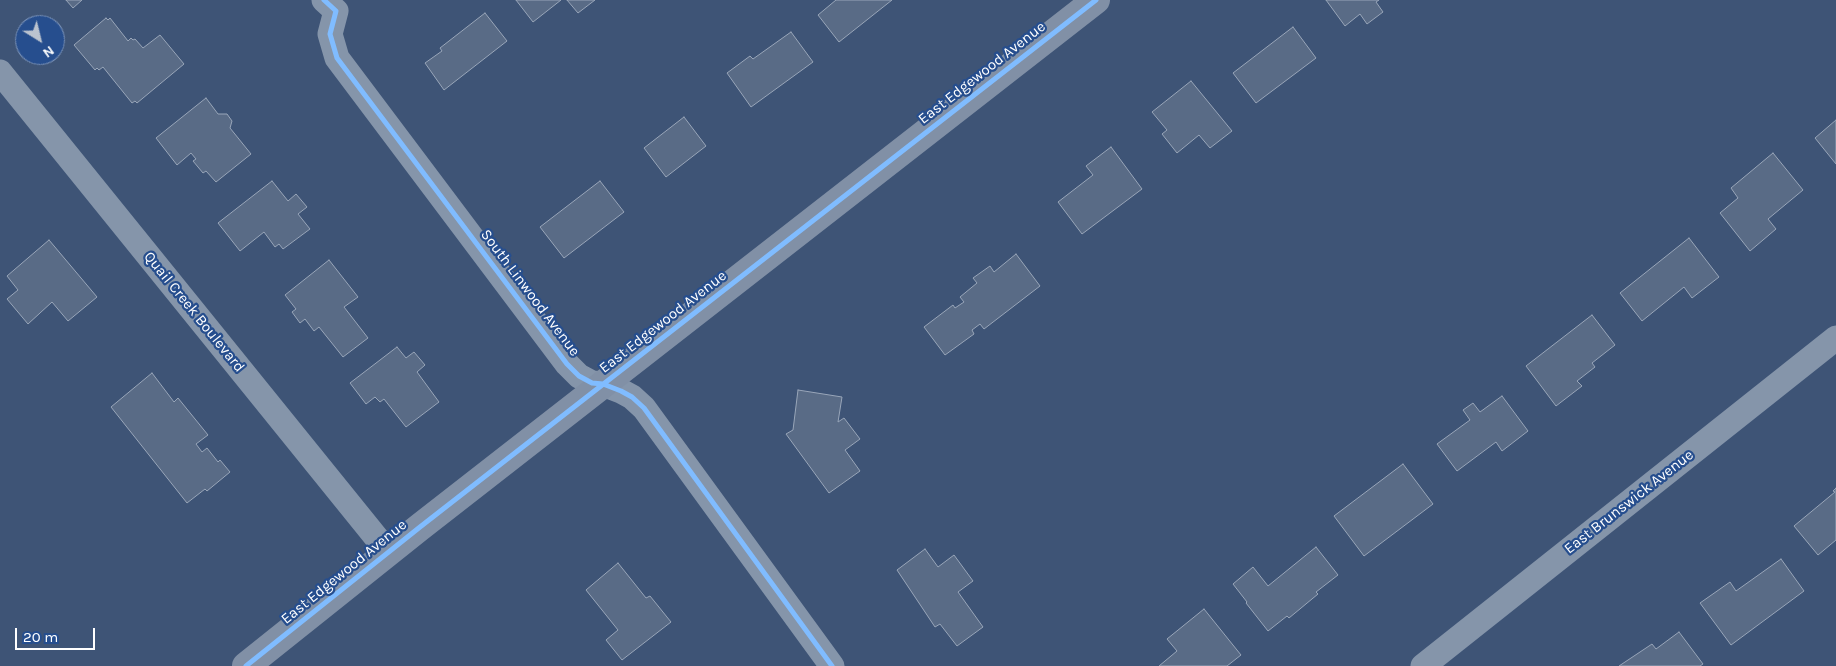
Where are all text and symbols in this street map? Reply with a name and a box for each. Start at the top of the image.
north arrow [15,15,65,65]
street label: East Edgewood Avenue [915,18,1049,128]
text: N [39,42,58,62]
street label: South Linwood Avenue [476,226,584,360]
street label: Quail Creek Boulevard [140,248,248,376]
street label: East Edgewood Avenue [596,267,730,377]
street label: East Brunswick Avenue [1561,446,1697,558]
street label: East Edgewood Avenue [278,516,410,628]
scale bar [18,618,98,650]
text: 20 m [23,628,58,646]

